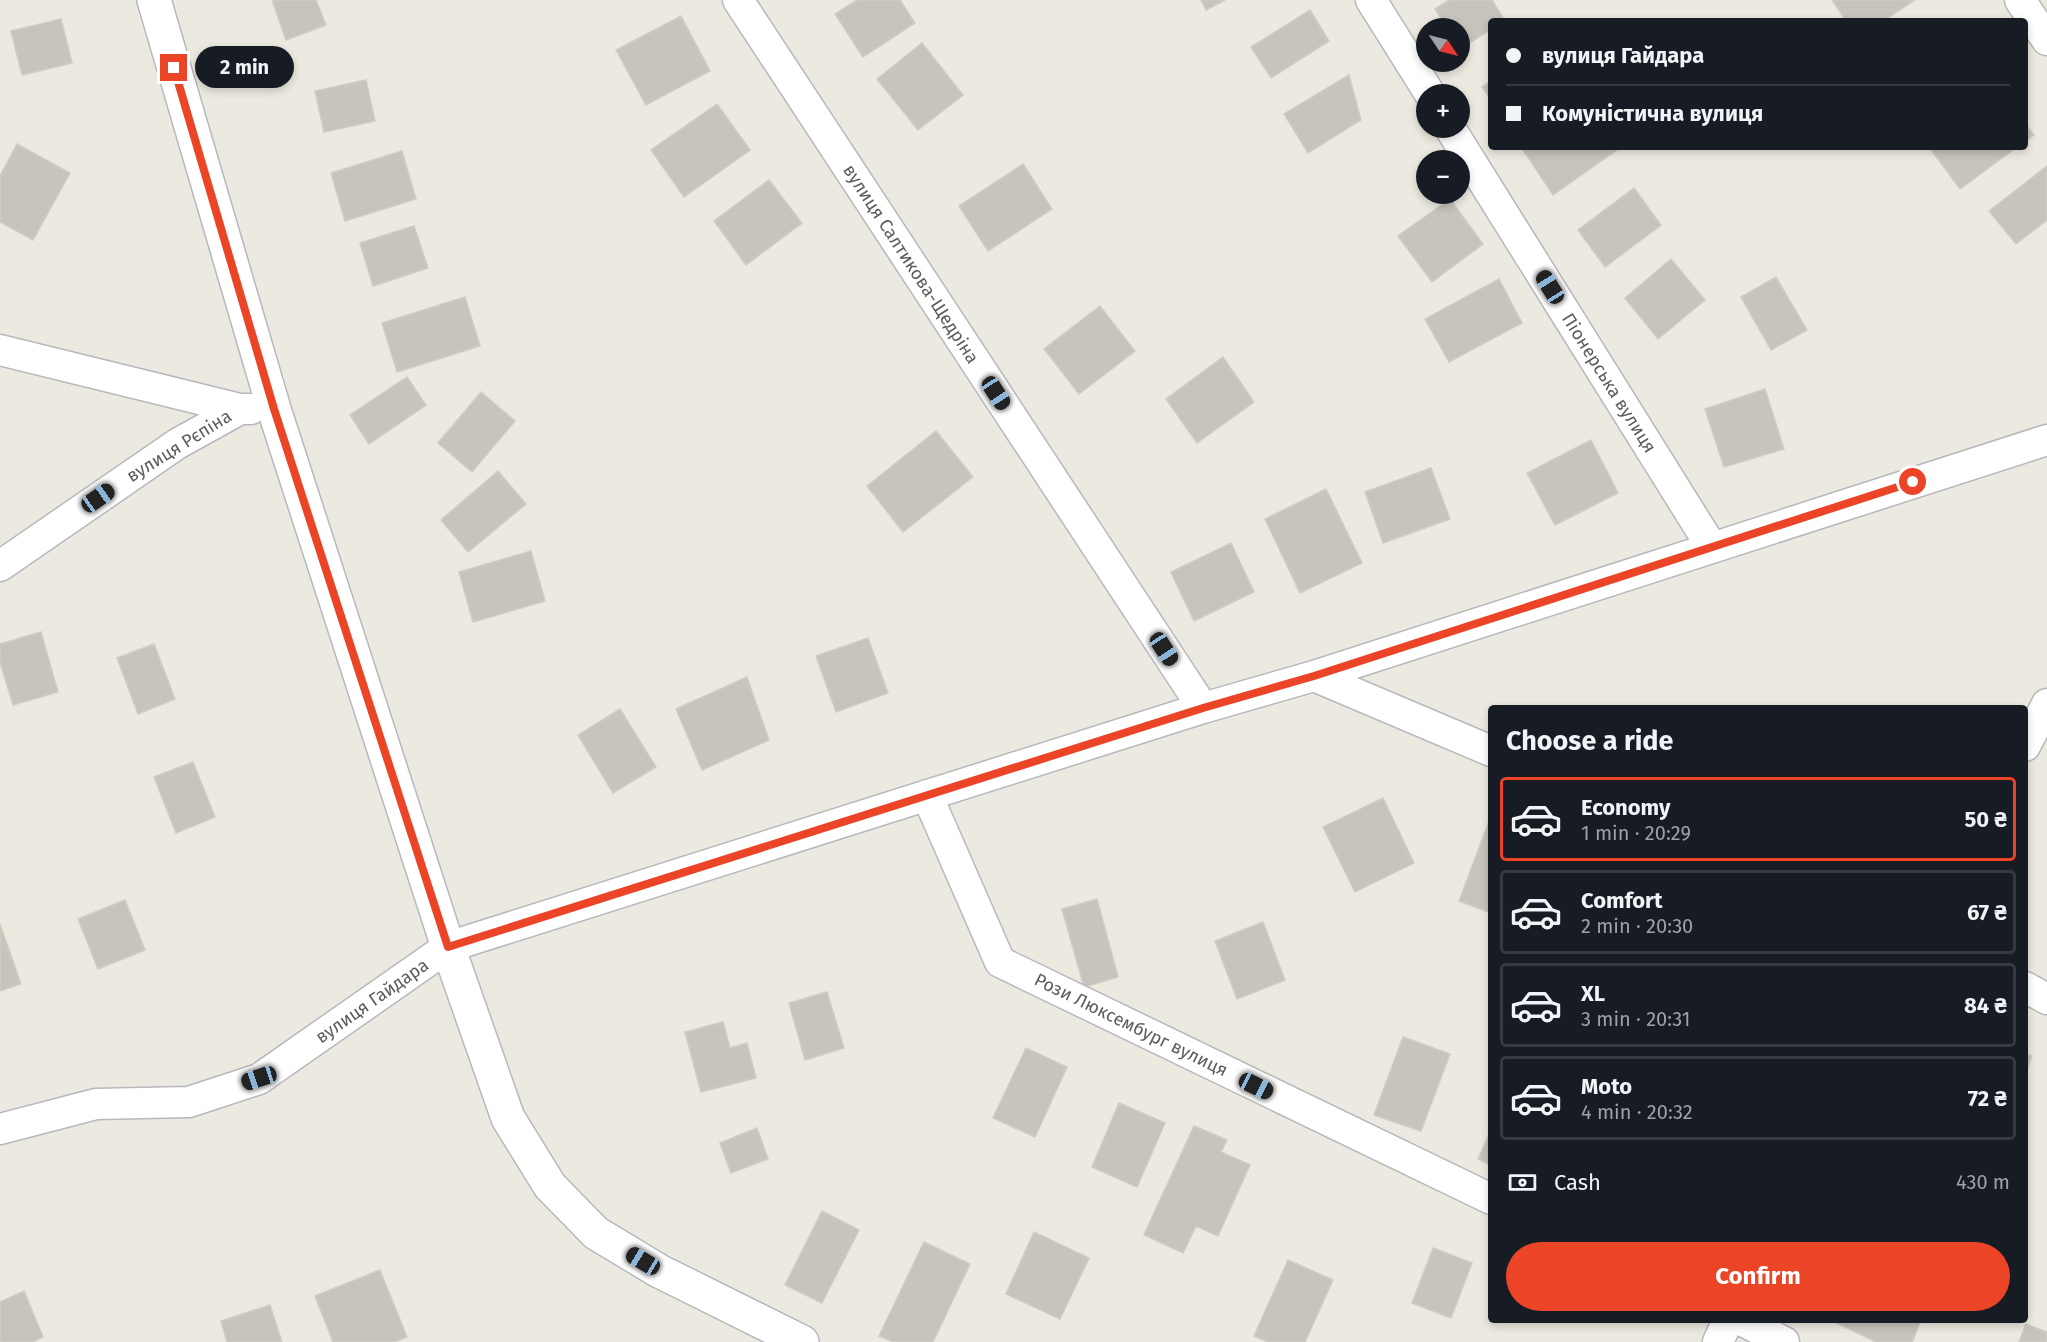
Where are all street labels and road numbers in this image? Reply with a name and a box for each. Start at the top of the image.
street label: вулиця Салтикова-Щедріна [838,160,984,368]
street label: Піонерська вулиця [1557,309,1661,457]
street label: вулиця Рєпіна [122,405,236,487]
street label: вулиця Гайдара [311,954,433,1048]
street label: Рози Люксембург вулиця [1031,969,1231,1081]

